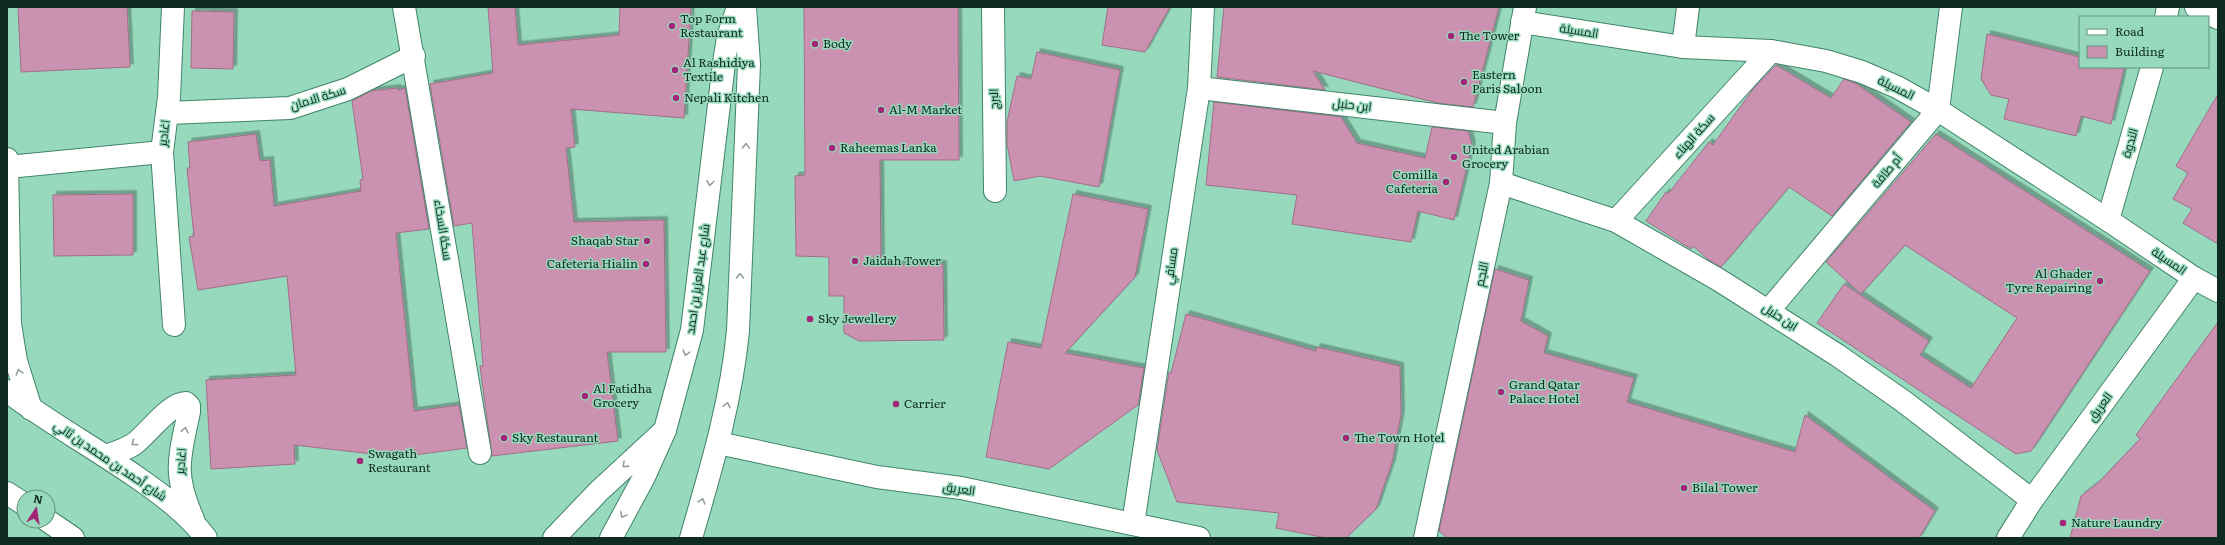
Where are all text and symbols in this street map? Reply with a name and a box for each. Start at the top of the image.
place label: Top Form Restaurant [680,9,743,41]
legend [2079,16,2209,68]
street label: المسيلة [1558,18,1600,42]
marker: Top Form Restaurant [667,21,677,31]
text: Road [2115,22,2145,40]
place label: The Tower [1459,26,1520,44]
marker: The Tower [1446,31,1456,41]
place label: Body [823,34,852,52]
marker: Body [810,39,820,49]
text: Building [2115,42,2165,60]
place label: Al Rashidiya Textile [683,53,755,85]
marker: Al Rashidiya Textile [670,65,680,75]
place label: Eastern Paris Saloon [1472,65,1542,97]
street label: المسيلة [1875,70,1918,104]
marker: Eastern Paris Saloon [1459,77,1469,87]
street label: سكة الامان [288,80,348,114]
place label: Nepali Kitchen [684,88,769,106]
street label: البرج [984,89,1002,109]
marker: Nepali Kitchen [671,93,681,103]
street label: ابن حنبل [1332,93,1373,115]
place label: Al-M Market [889,100,962,118]
marker: Al-M Market [876,105,886,115]
street label: سكة الهناء [1668,109,1718,162]
street label: اغادير [152,119,174,148]
street label: الندوة [2116,126,2142,160]
place label: Raheemas Lanka [840,138,937,156]
place label: United Arabian Grocery [1462,140,1550,172]
one-way arrow [741,143,750,149]
marker: Raheemas Lanka [827,143,837,153]
street label: أم طاقة [1867,149,1906,191]
marker: United Arabian Grocery [1449,152,1459,162]
place label: Comilla Cafeteria [1386,165,1439,197]
marker: Comilla Cafeteria [1441,177,1451,187]
one-way arrow [706,180,715,186]
street label: سكة السخاء [430,198,458,262]
street label: شارع عبد العزيز بن احمد [680,222,714,335]
place label: Shaqab Star [571,231,639,249]
marker: Shaqab Star [642,236,652,246]
street label: المسيلة [2148,242,2191,279]
street label: مسافي [1159,246,1183,286]
place label: Jaidah Tower [863,251,941,269]
place label: Cafeteria Hialin [547,254,638,272]
marker: Jaidah Tower [850,256,860,266]
marker: Cafeteria Hialin [641,259,651,269]
street label: النجم [1470,260,1492,288]
place label: Al Ghader Tyre Repairing [2006,264,2092,296]
one-way arrow [736,273,744,279]
marker: Al Ghader Tyre Repairing [2095,276,2105,286]
street label: ابن حنبل [1759,298,1802,334]
place label: Sky Jewellery [818,309,897,327]
marker: Sky Jewellery [805,314,815,324]
one-way arrow [682,350,691,357]
one-way arrow [15,369,24,376]
place label: Grand Qatar Palace Hotel [1509,375,1580,407]
place label: Al Fatidha Grocery [593,379,652,411]
marker: Grand Qatar Palace Hotel [1496,387,1506,397]
street label: العريق [2082,388,2116,425]
marker: Al Fatidha Grocery [580,391,590,401]
place label: Carrier [904,394,946,412]
marker: Carrier [891,399,901,409]
one-way arrow [722,402,730,408]
street label: شارع أحمد بن محمد بن ثاني [49,416,171,506]
one-way arrow [180,427,189,434]
place label: Sky Restaurant [512,428,599,446]
place label: The Town Hotel [1354,428,1445,446]
marker: Sky Restaurant [499,433,509,443]
marker: The Town Hotel [1341,433,1351,443]
one-way arrow [132,438,139,445]
place label: Swagath Restaurant [368,444,431,476]
street label: اغادير [170,447,190,476]
marker: Swagath Restaurant [355,456,365,466]
one-way arrow [622,460,630,468]
street label: العريق [942,477,977,499]
place label: Bilal Tower [1692,478,1758,496]
marker: Bilal Tower [1679,483,1689,493]
north arrow [16,489,56,529]
text: N [32,489,44,507]
one-way arrow [697,497,706,504]
one-way arrow [621,511,628,518]
place label: Nature Laundry [2071,513,2162,531]
marker: Nature Laundry [2058,518,2068,528]

